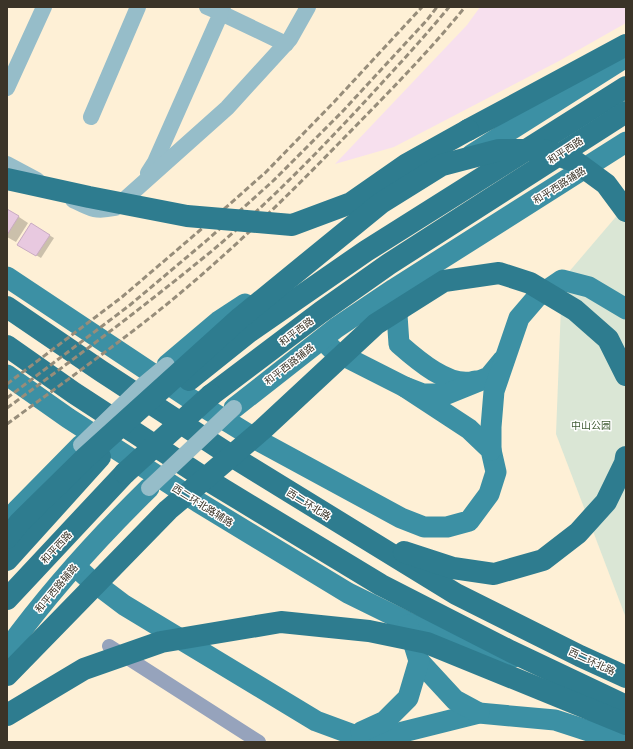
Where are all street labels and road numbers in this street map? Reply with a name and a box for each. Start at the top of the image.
street label: 和平西路 [544,133,586,167]
street label: 和平西路辅路 [530,163,588,207]
street label: 和平西路 [276,313,316,349]
street label: 和平西路辅路 [261,340,317,388]
street label: 西二环北路辅路 [170,481,236,529]
street label: 西二环北路 [284,485,334,523]
street label: 和平西路 [37,528,75,566]
street label: 和平西路辅路 [31,561,81,615]
street label: 西二环北路 [566,644,618,678]

